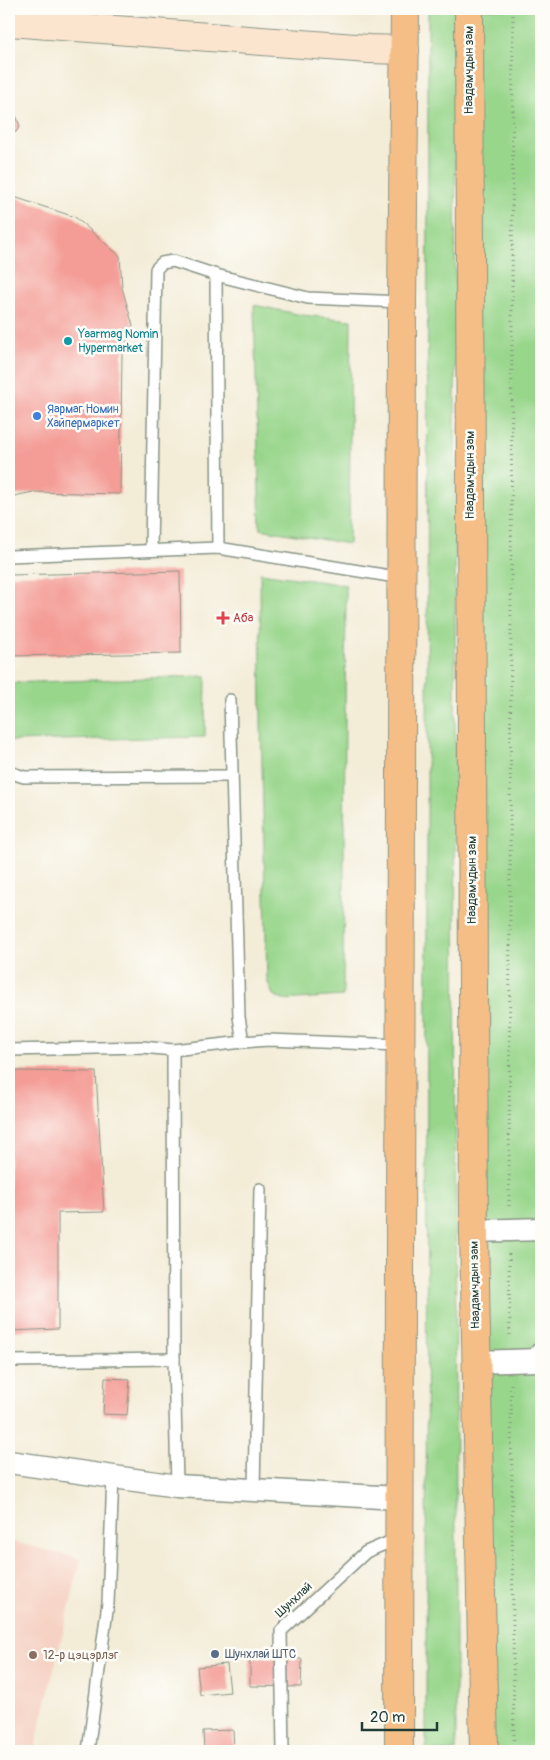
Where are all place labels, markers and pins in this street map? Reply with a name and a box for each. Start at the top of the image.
place label: Yaarmag Nomin Hypermarket [77,327,159,356]
marker: Yaarmag Nomin Hypermarket [62,335,74,347]
place label: Яармаг Номин Хайпермаркет [47,402,120,431]
marker: Яармаг Номин Хайпермаркет [31,410,43,422]
place label: Аба [233,611,254,626]
marker: Аба [217,612,229,624]
place label: Шунхлай ШТС [225,1647,296,1662]
place label: 12-р цэцэрлэг [43,1648,118,1663]
marker: Шунхлай ШТС [209,1648,221,1660]
marker: 12-р цэцэрлэг [27,1649,39,1661]

